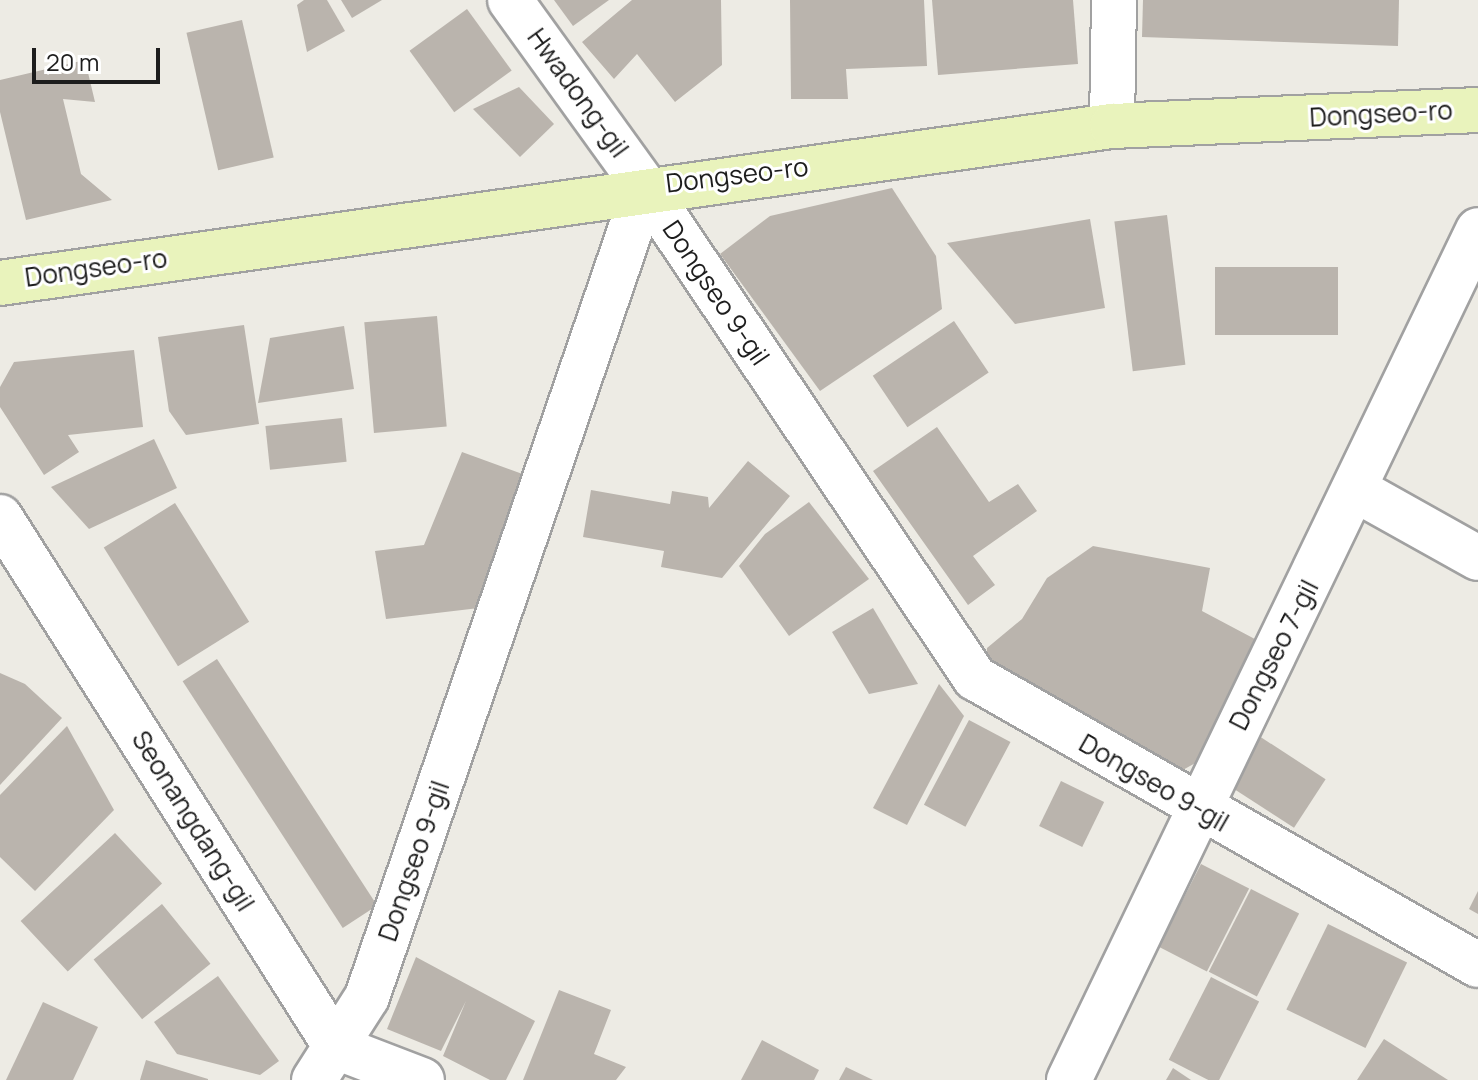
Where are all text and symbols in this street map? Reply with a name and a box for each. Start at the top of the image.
street label: Hwadong-gil [521,23,635,163]
scale bar [36,32,164,82]
text: 20 m [46,45,99,78]
street label: Dongseo-ro [1309,95,1453,133]
street label: Dongseo-ro [664,151,810,199]
street label: Dongseo 9-gil [656,215,776,371]
street label: Dongseo-ro [23,243,169,293]
street label: Dongseo 7-gil [1223,575,1325,735]
street label: Seonangdang-gil [125,725,261,917]
street label: Dongseo 9-gil [1074,728,1234,838]
street label: Dongseo 9-gil [372,777,456,945]

